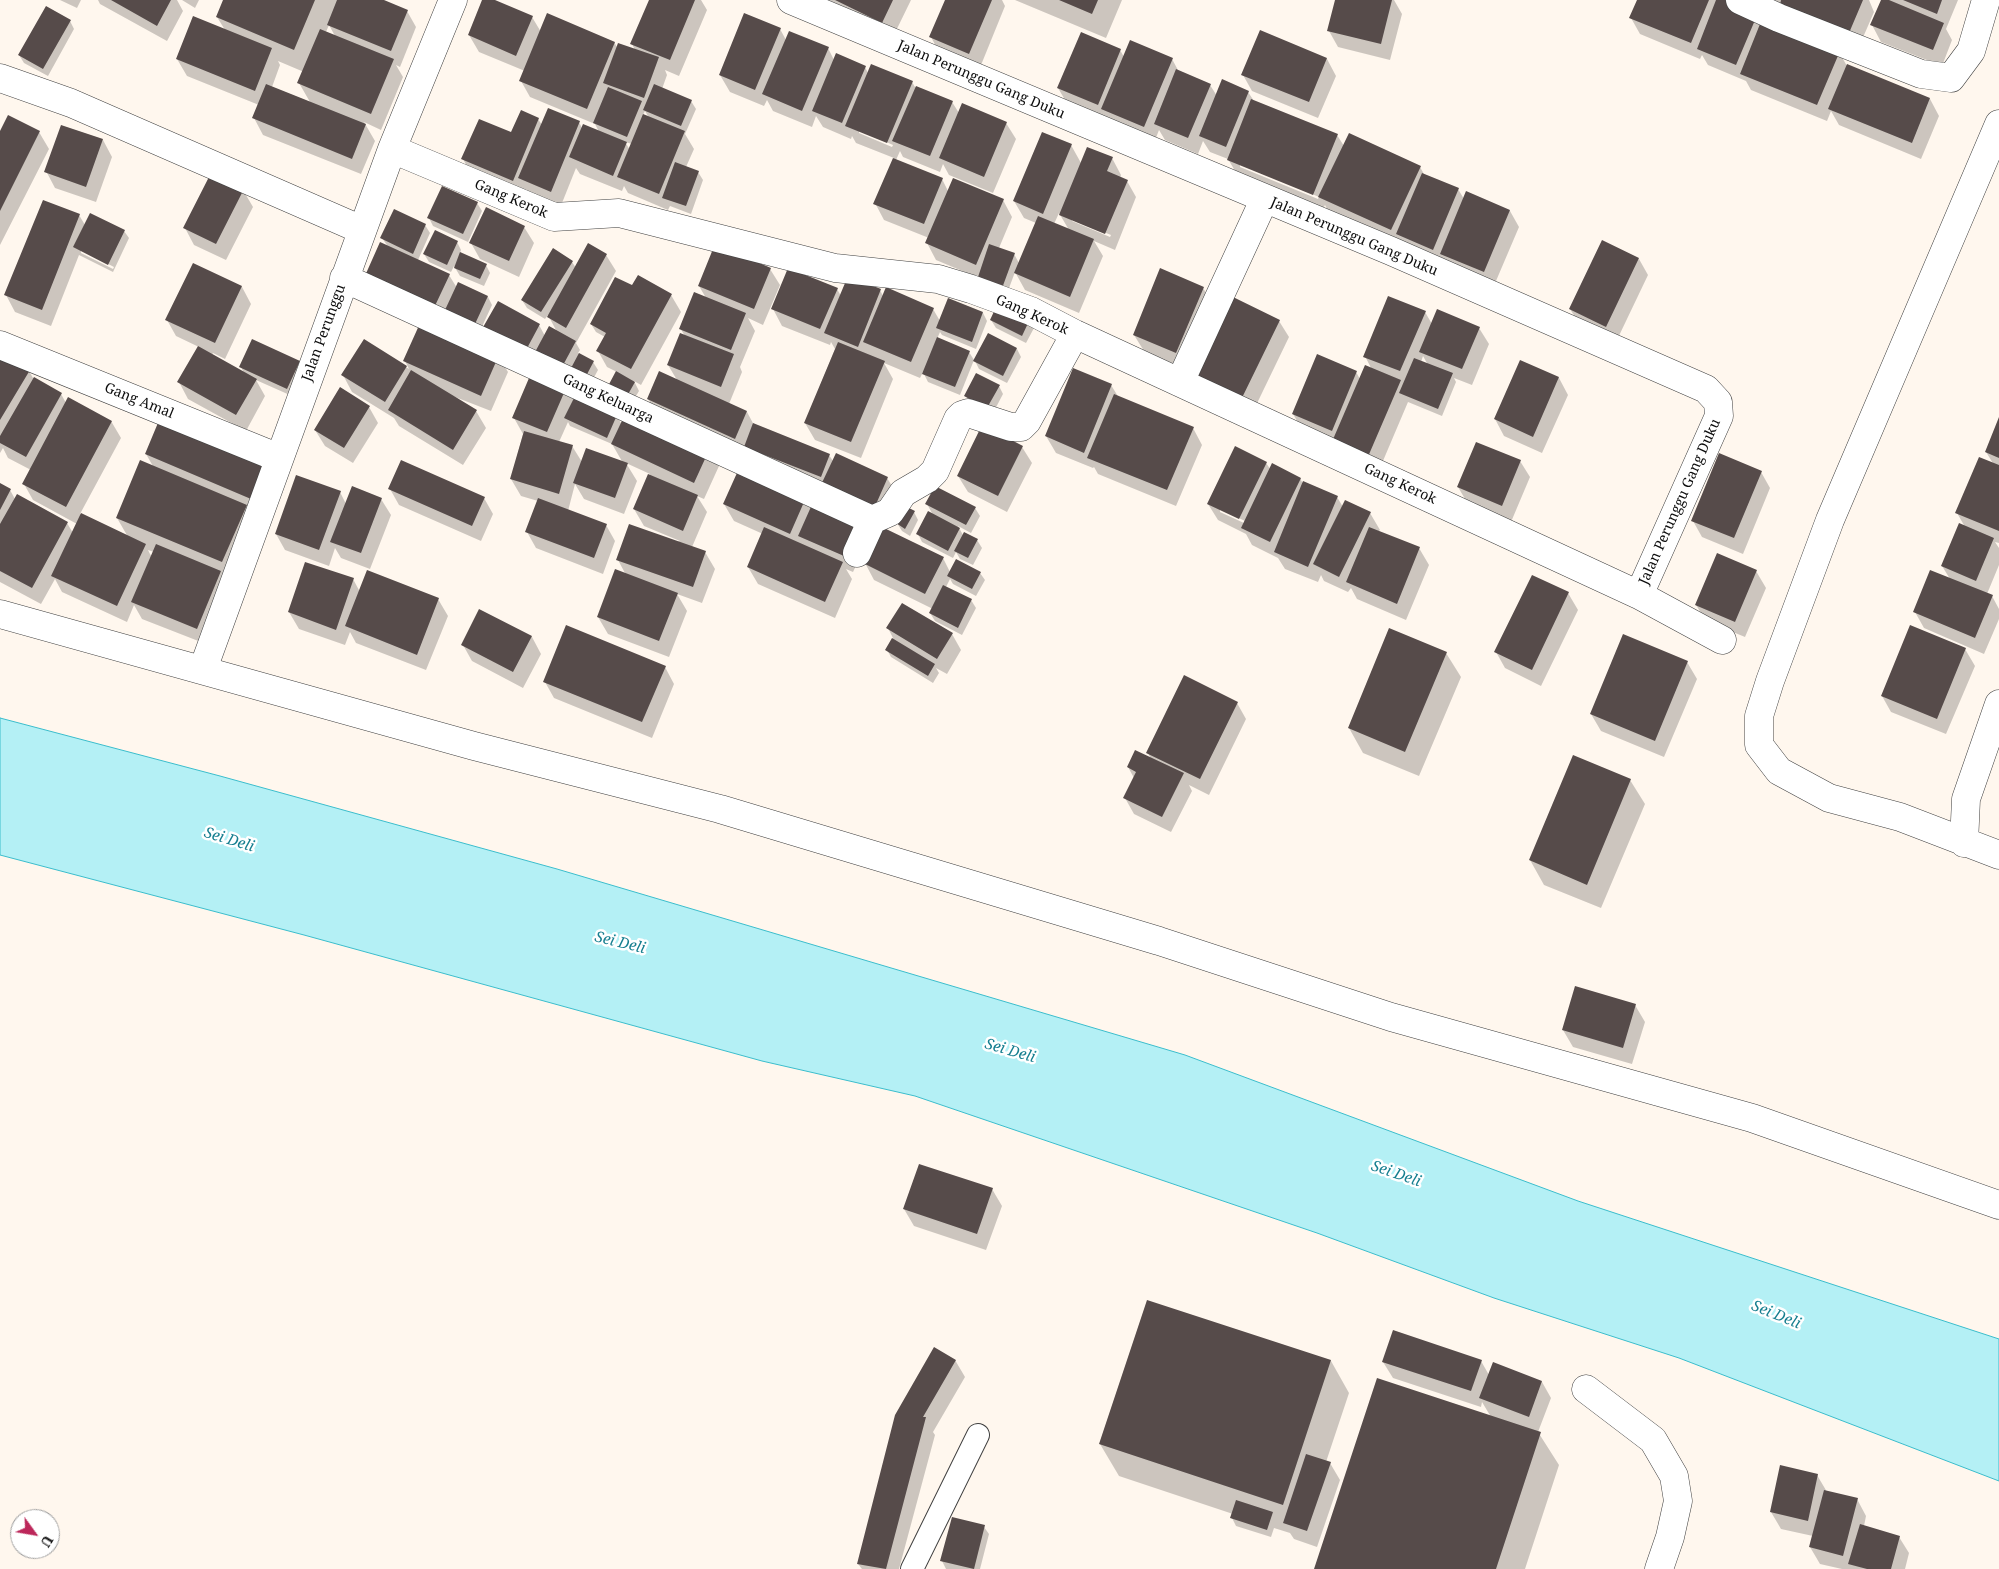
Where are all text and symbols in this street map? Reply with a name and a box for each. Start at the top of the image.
street label: Jalan Perunggu Gang Duku [895,37,1067,123]
street label: Gang Kerok [472,176,550,222]
street label: Jalan Perunggu Gang Duku [1268,194,1440,280]
street label: Jalan Perunggu [299,282,349,384]
street label: Gang Kerok [993,291,1071,339]
street label: Gang Keluarga [560,371,656,427]
street label: Gang Amal [102,379,176,423]
street label: Jalan Perunggu Gang Duku [1636,416,1724,588]
street label: Gang Kerok [1361,460,1439,508]
water label: Sei Deli [202,824,256,856]
water label: Sei Deli [593,928,647,958]
water label: Sei Deli [983,1035,1037,1067]
water label: Sei Deli [1369,1157,1423,1191]
water label: Sei Deli [1749,1297,1803,1333]
north arrow [10,1509,60,1559]
text: U [36,1532,58,1551]

